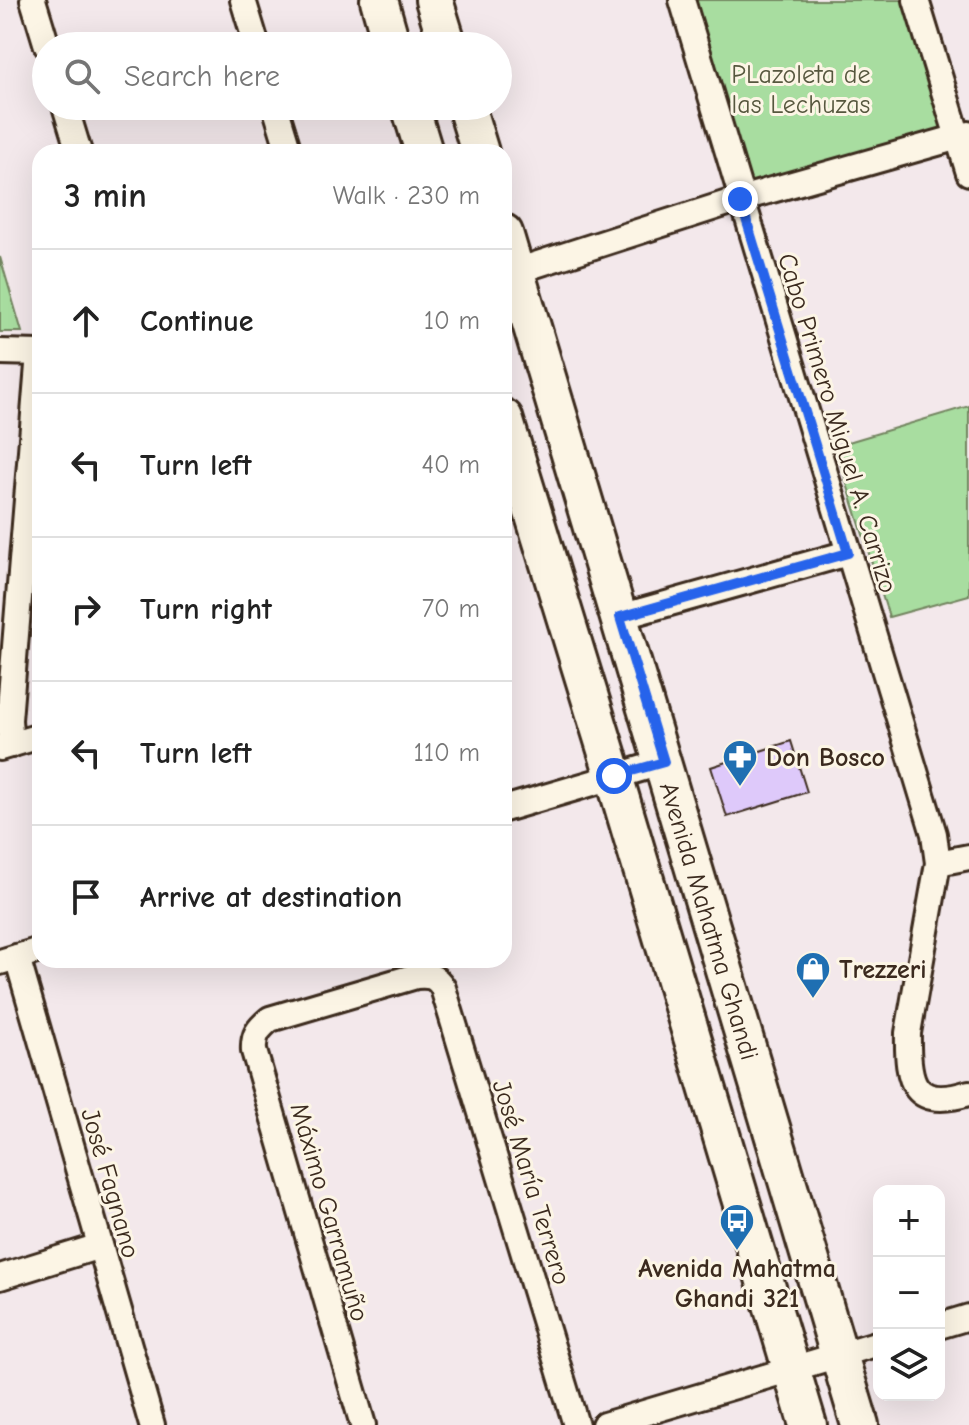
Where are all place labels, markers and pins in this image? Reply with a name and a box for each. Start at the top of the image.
pharmacy icon: Don Bosco [721,738,759,788]
place label: Don Bosco [766,743,885,773]
shop icon: Trezzeri [794,950,832,1000]
place label: Trezzeri [839,955,927,985]
bus stop icon: Avenida Mahatma Ghandi 321 [718,1202,756,1252]
place label: Avenida Mahatma Ghandi 321 [638,1254,836,1314]

